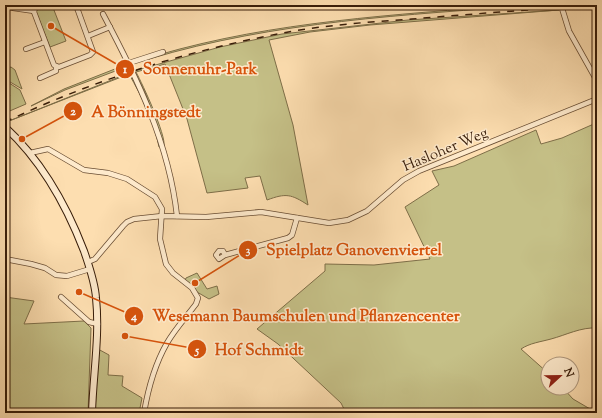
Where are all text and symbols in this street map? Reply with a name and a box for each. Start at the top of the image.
callout: Sonnenuhr-Park [115,55,265,83]
text: Sonnenuhr-Park [143,59,257,82]
text: 1 [122,61,128,79]
callout: A Bönningstedt [63,97,208,125]
text: A Bönningstedt [91,102,201,125]
text: 2 [70,103,76,121]
street label: Hasloher Weg [400,123,491,178]
callout: Spielplatz Ganovenviertel [238,236,450,264]
text: Spielplatz Ganovenviertel [266,240,443,263]
text: 3 [246,242,251,260]
callout: Wesemann Baumschulen und Pflanzencenter [124,302,468,330]
text: Wesemann Baumschulen und Pflanzencenter [152,306,461,329]
text: 4 [130,308,137,326]
callout: Hof Schmidt [187,335,311,363]
text: Hof Schmidt [215,340,304,363]
text: 5 [194,342,200,360]
north arrow [540,356,580,396]
text: N [559,365,577,380]

